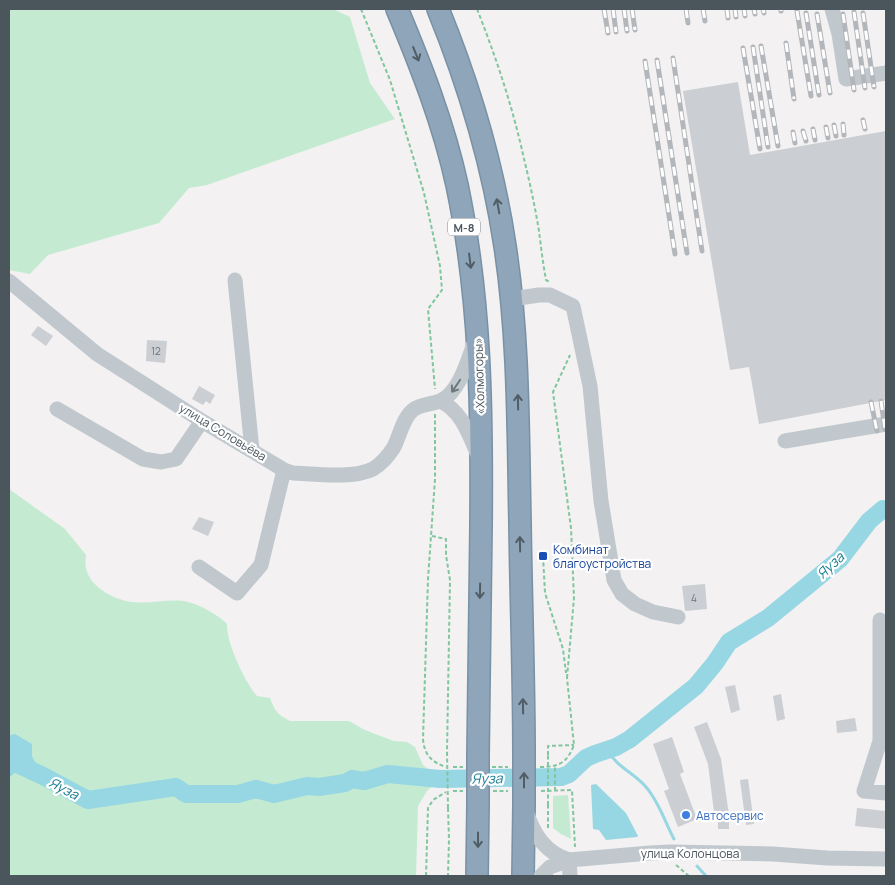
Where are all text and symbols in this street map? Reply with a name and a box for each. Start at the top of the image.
one-way arrow [412,46,421,61]
one-way arrow [492,198,502,214]
road number: М-8 [448,218,480,236]
one-way arrow [465,253,475,269]
street label: «Холмогоры» [469,337,489,415]
house number: 12 [151,344,161,358]
one-way arrow [450,378,460,392]
one-way arrow [513,394,523,410]
street label: улица Соловьёва [176,399,270,465]
one-way arrow [516,536,525,552]
place label: Комбинат благоустройства [553,541,651,572]
water label: Яуза [812,547,849,583]
marker: Комбинат благоустройства [537,550,549,562]
one-way arrow [475,583,485,599]
house number: 4 [691,591,697,605]
one-way arrow [519,699,528,715]
water label: Яуза [471,768,504,788]
water label: Яуза [46,772,83,804]
one-way arrow [519,772,529,788]
place label: Автосервис [696,807,764,824]
marker: Автосервис [680,809,692,821]
one-way arrow [473,832,483,848]
street label: улица Колонцова [641,845,739,862]

